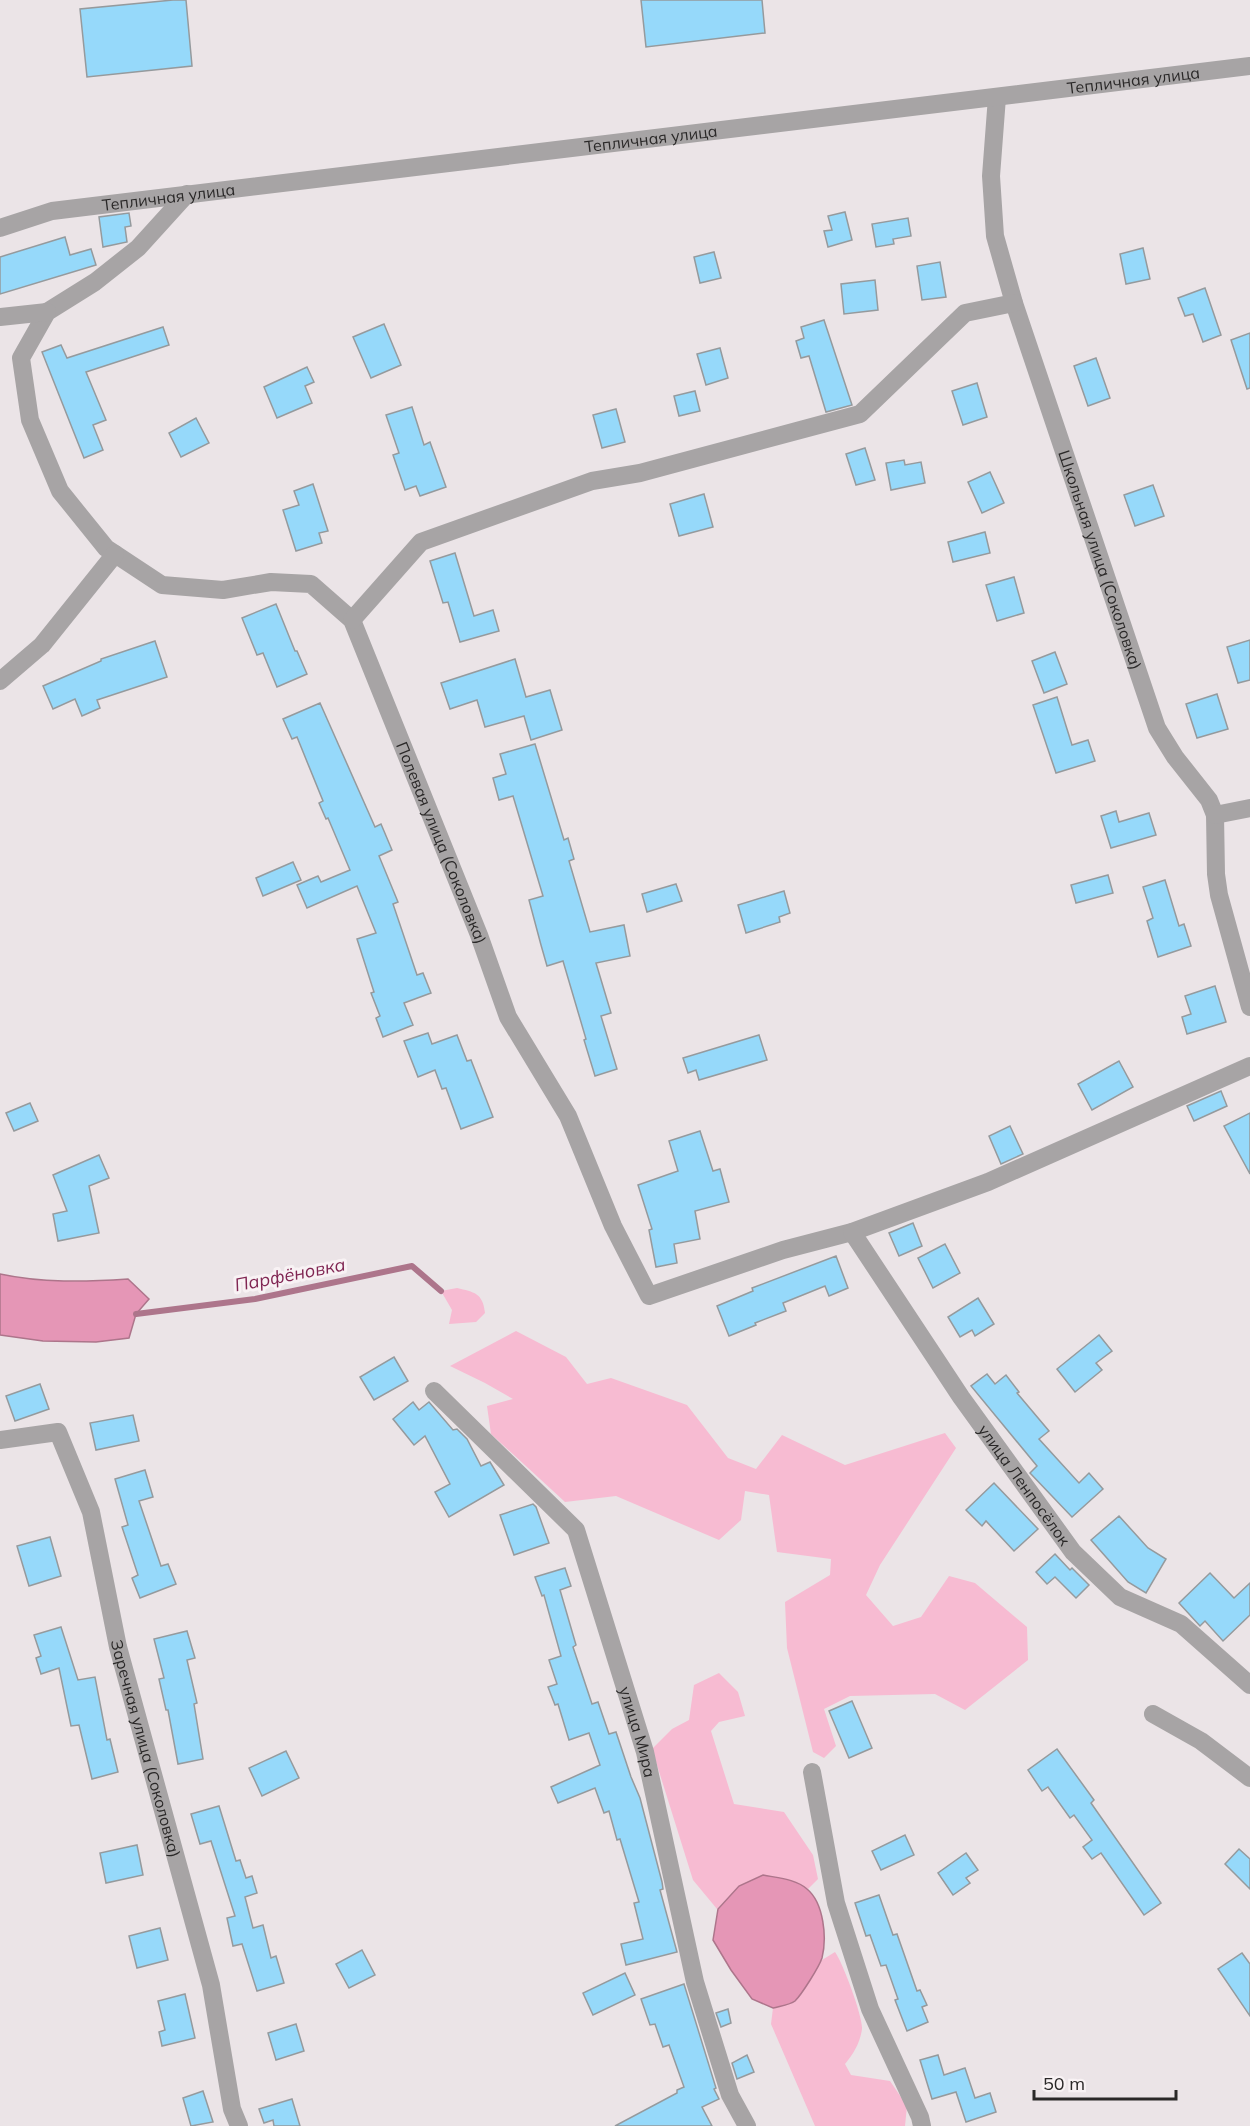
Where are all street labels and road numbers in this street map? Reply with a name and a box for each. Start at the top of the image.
street label: Тепличная улица [1066,62,1201,98]
street label: Тепличная улица [583,121,719,156]
street label: Тепличная улица [101,179,236,215]
street label: Школьная улица (Соколовка) [1054,447,1147,672]
street label: Полевая улица (Соколовка) [392,739,491,947]
street label: улица Ленпосёлок [974,1420,1075,1550]
street label: Заречная улица (Соколовка) [107,1638,185,1860]
street label: улица Мира [615,1684,660,1779]

